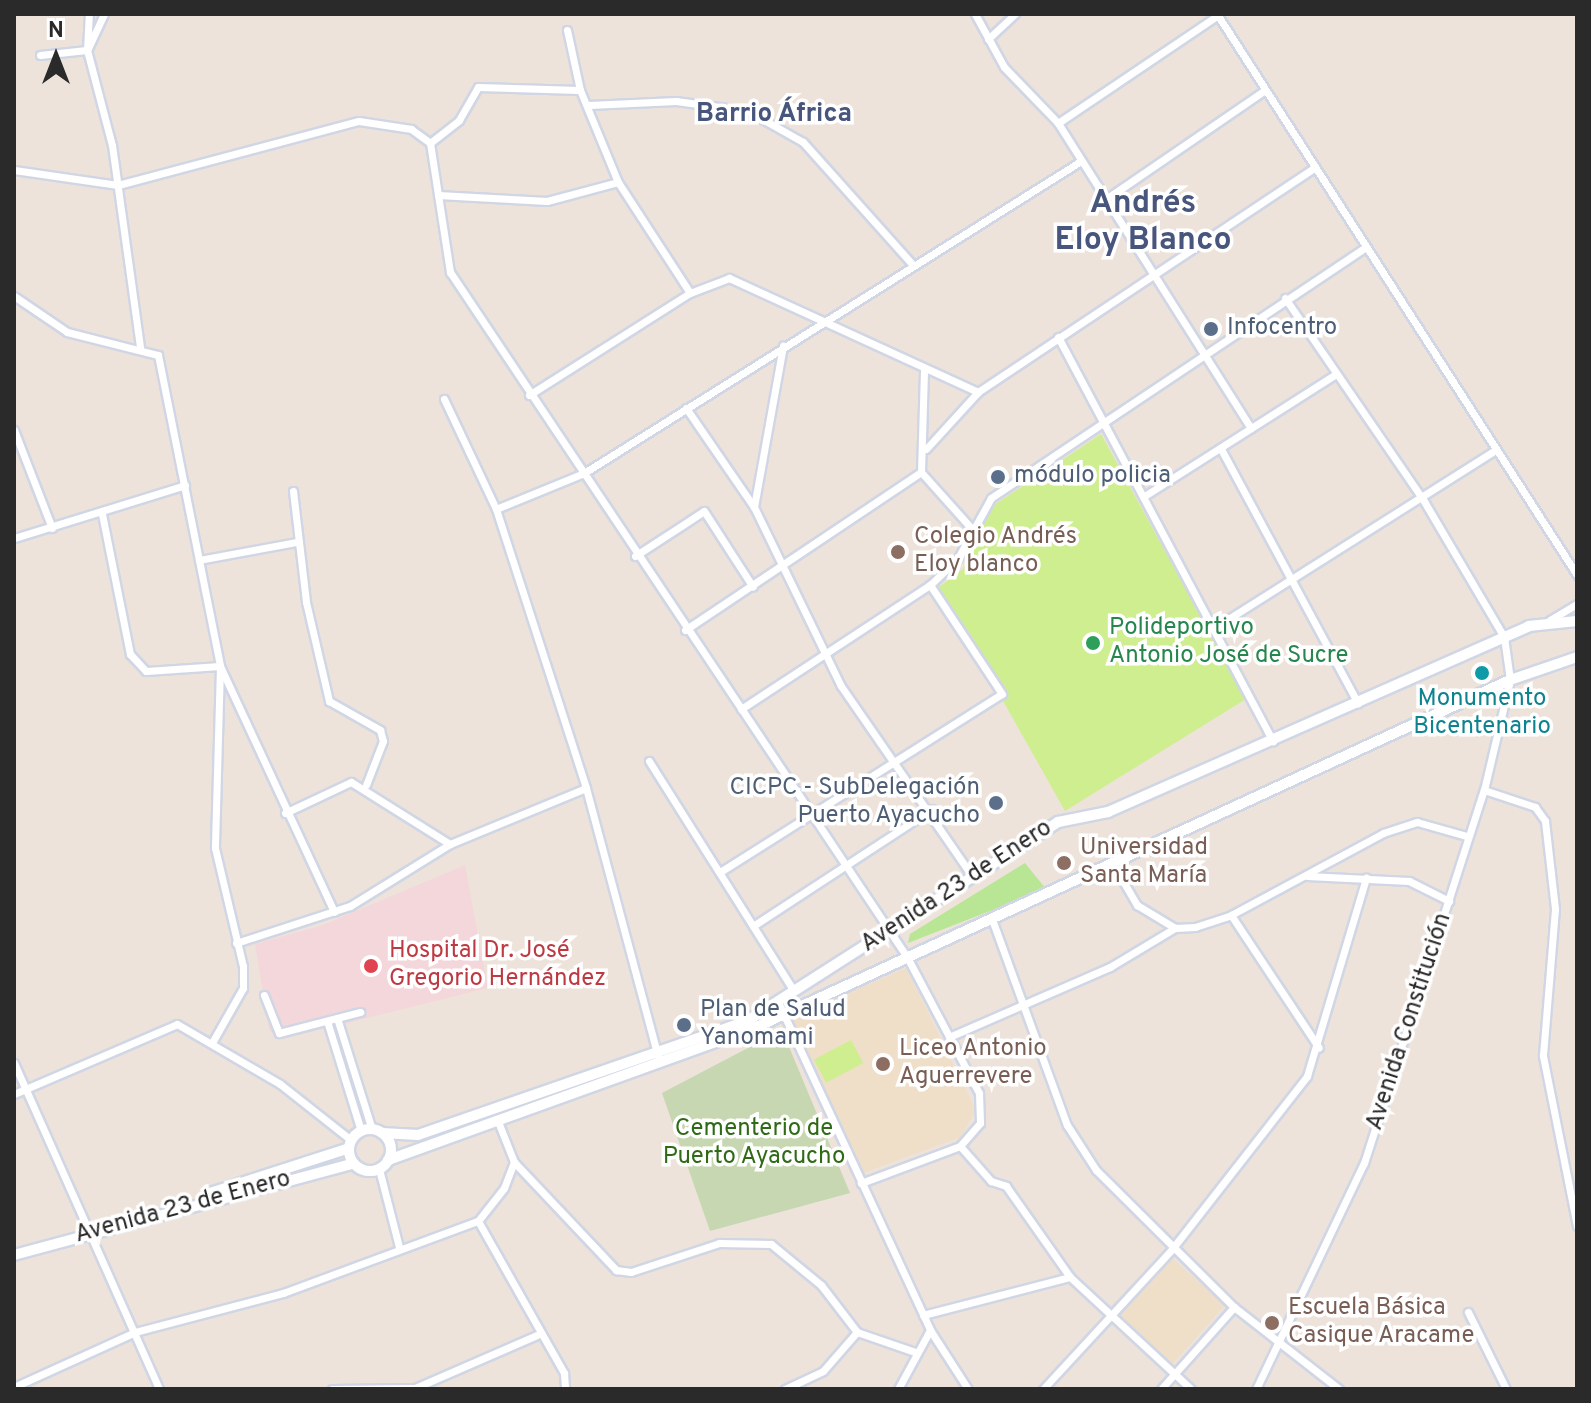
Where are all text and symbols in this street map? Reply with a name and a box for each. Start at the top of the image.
north arrow [16,16,96,96]
text: N [48,18,64,45]
district label: Barrio África [696,99,852,131]
district label: Andrés Eloy Blanco [1054,186,1232,261]
place label: Infocentro [1227,315,1337,343]
marker: Infocentro [1202,320,1220,338]
place label: módulo policia [1014,463,1171,491]
marker: módulo policia [989,468,1007,486]
place label: Colegio Andrés Eloy blanco [914,524,1078,580]
marker: Colegio Andrés Eloy blanco [889,543,907,561]
place label: Polideportivo Antonio José de Sucre [1109,615,1349,671]
marker: Polideportivo Antonio José de Sucre [1084,634,1102,652]
marker: Monumento Bicentenario [1473,664,1491,682]
place label: Monumento Bicentenario [1413,686,1551,742]
place label: CICPC - SubDelegación Puerto Ayacucho [730,775,980,831]
marker: CICPC - SubDelegación Puerto Ayacucho [987,794,1005,812]
street label: Avenida 23 de Enero [856,814,1058,960]
place label: Universidad Santa María [1080,835,1208,891]
marker: Universidad Santa María [1055,854,1073,872]
street label: Avenida Constitución [1361,910,1459,1134]
place label: Hospital Dr. José Gregorio Hernández [389,938,606,994]
marker: Hospital Dr. José Gregorio Hernández [360,955,382,977]
place label: Plan de Salud Yanomami [700,997,846,1053]
marker: Plan de Salud Yanomami [675,1016,693,1034]
place label: Liceo Antonio Aguerrevere [899,1036,1048,1092]
marker: Liceo Antonio Aguerrevere [874,1055,892,1073]
park label: Cementerio de Puerto Ayacucho [662,1116,846,1172]
street label: Avenida 23 de Enero [72,1165,294,1251]
place label: Escuela Básica Casique Aracame [1288,1295,1475,1351]
marker: Escuela Básica Casique Aracame [1263,1314,1281,1332]

